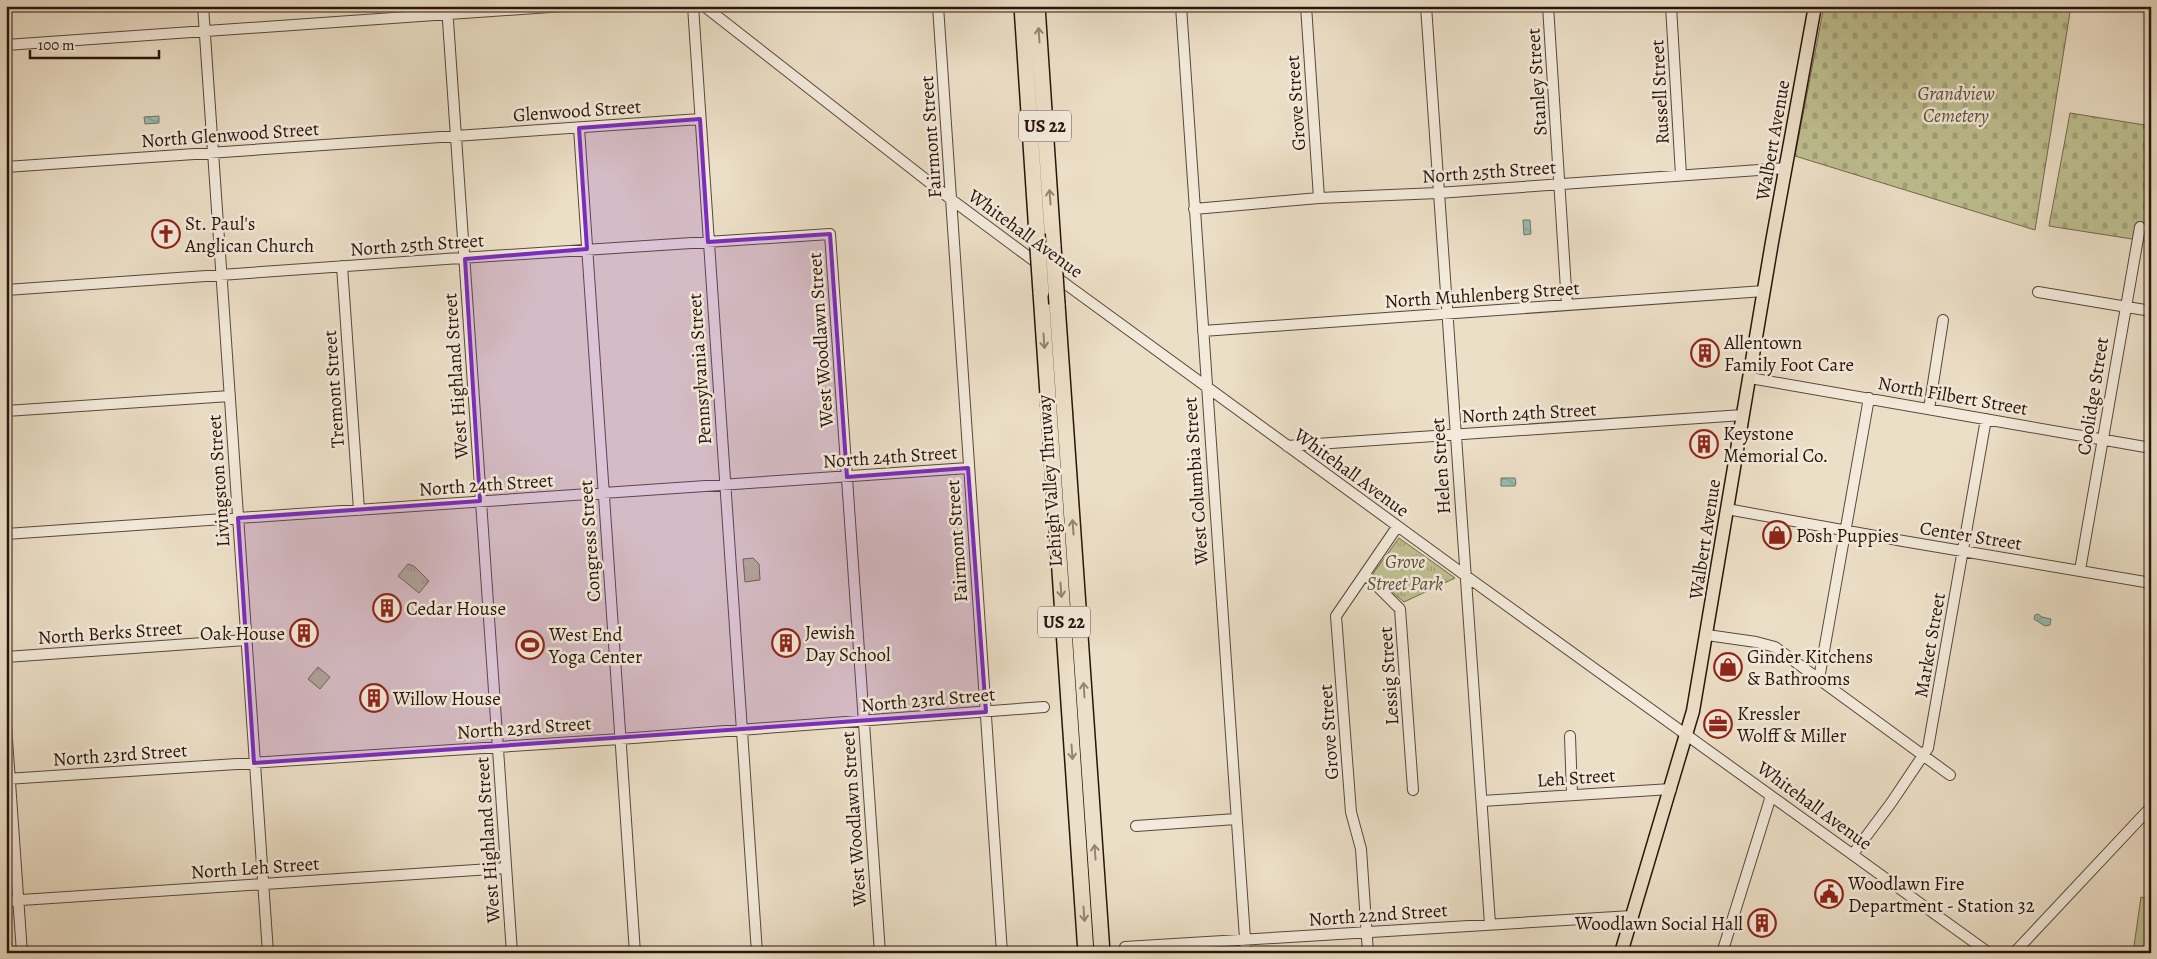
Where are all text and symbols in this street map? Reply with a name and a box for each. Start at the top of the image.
one-way arrow [1034,27,1044,43]
street label: Stanley Street [1520,27,1554,137]
scale bar [30,28,159,60]
text: 100 m [38,35,75,55]
street label: Russell Street [1644,39,1676,145]
street label: Grove Street [1280,54,1312,152]
street label: Fairmont Street [914,75,948,199]
street label: Walbert Avenue [1749,78,1796,203]
park label: Grandview Cemetery [1917,81,1995,129]
street label: Glenwood Street [512,94,642,128]
road number: US 22 [1019,110,1071,142]
street label: North Glenwood Street [140,116,320,154]
street label: North 25th Street [1421,154,1557,190]
street label: Whitehall Avenue [962,183,1088,284]
one-way arrow [1045,189,1055,205]
place label: St. Paul's Anglican Church [184,211,314,259]
church icon: St. Paul's Anglican Church [151,219,181,249]
street label: North 25th Street [349,227,485,263]
street label: West Woodlawn Street [802,252,840,429]
street label: North Muhlenberg Street [1384,275,1580,315]
street label: West Highland Street [437,292,475,461]
street label: Pennsylvania Street [682,292,718,446]
street label: Tremont Street [317,329,351,449]
place label: Allentown Family Foot Care [1723,330,1854,378]
one-way arrow [1040,332,1049,348]
street label: Coolidge Street [2071,335,2115,457]
building icon: Allentown Family Foot Care [1690,338,1720,368]
street label: North Filbert Street [1876,370,2030,422]
street label: Lehigh Valley Thruway [1031,393,1069,568]
street label: West Columbia Street [1177,396,1215,567]
street label: North 24th Street [1461,396,1597,430]
street label: Livingston Street [201,414,237,548]
street label: Helen Street [1425,417,1457,515]
place label: Keystone Memorial Co. [1723,421,1828,469]
street label: Whitehall Avenue [1288,422,1414,523]
building icon: Keystone Memorial Co. [1689,429,1719,459]
street label: North 24th Street [822,439,958,475]
street label: North 24th Street [418,467,554,503]
street label: Walbert Avenue [1682,477,1727,602]
street label: Congress Street [573,479,607,603]
street label: Fairmont Street [940,479,974,603]
street label: Center Street [1918,515,2024,557]
one-way arrow [1068,520,1077,536]
shop icon: Posh Puppies [1762,520,1792,550]
place label: Posh Puppies [1796,523,1899,549]
park label: Grove Street Park [1367,549,1443,597]
one-way arrow [1057,582,1066,598]
street label: Market Street [1908,591,1952,700]
building icon: Cedar House [372,593,402,623]
place label: Cedar House [406,596,506,622]
road number: US 22 [1038,606,1090,638]
street label: North Berks Street [37,615,183,651]
building icon: Oak House [289,618,319,648]
place label: Jewish Day School [805,620,891,668]
place label: Oak House [200,621,285,647]
place label: West End Yoga Center [548,622,642,670]
street label: Lessig Street [1373,626,1405,726]
building icon: Jewish Day School [771,628,801,658]
sports icon: West End Yoga Center [515,630,545,660]
place label: Ginder Kitchens & Bathrooms [1747,644,1873,692]
shop icon: Ginder Kitchens & Bathrooms [1713,652,1743,682]
street label: North 23rd Street [860,681,996,719]
one-way arrow [1079,682,1088,698]
building icon: Willow House [359,683,389,713]
street label: Grove Street [1313,683,1345,781]
place label: Willow House [392,686,501,712]
place label: Kressler Wolff & Miller [1736,701,1847,749]
office icon: Kressler Wolff & Miller [1703,709,1733,739]
street label: North 23rd Street [456,710,592,746]
street label: West Woodlawn Street [835,731,873,908]
street label: North 23rd Street [52,737,188,773]
one-way arrow [1068,744,1077,760]
street label: Whitehall Avenue [1751,755,1877,856]
street label: West Highland Street [469,756,507,925]
street label: Leh Street [1536,762,1616,794]
one-way arrow [1090,844,1099,860]
street label: North Leh Street [190,851,320,885]
place label: Woodlawn Fire Department - Station 32 [1847,871,2035,919]
public building icon: Woodlawn Fire Department - Station 32 [1814,879,1844,909]
street label: North 22nd Street [1308,897,1448,933]
one-way arrow [1079,906,1088,922]
building icon: Woodlawn Social Hall [1747,908,1777,938]
place label: Woodlawn Social Hall [1574,911,1743,937]

